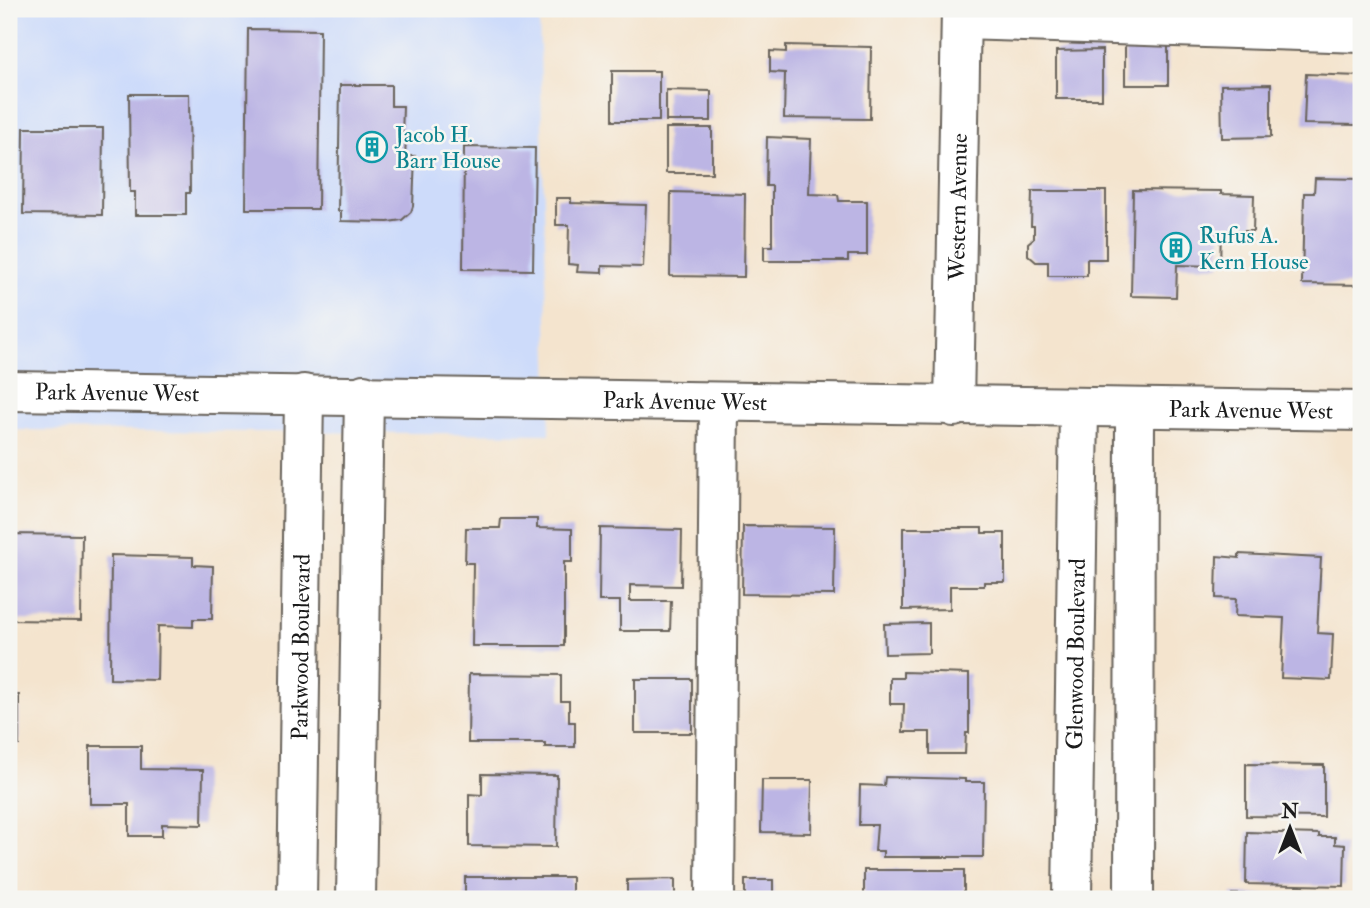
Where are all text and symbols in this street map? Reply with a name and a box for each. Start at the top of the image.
place label: Jacob H. Barr House [394,120,501,175]
building icon: Jacob H. Barr House [355,130,389,164]
street label: Western Avenue [942,132,974,282]
place label: Rufus A. Kern House [1199,221,1309,276]
building icon: Rufus A. Kern House [1159,231,1193,265]
street label: Park Avenue West [35,377,199,408]
street label: Park Avenue West [602,386,767,417]
street label: Park Avenue West [1168,395,1333,426]
street label: Parkwood Boulevard [285,554,317,741]
street label: Glenwood Boulevard [1060,558,1092,750]
north arrow [1254,792,1324,862]
text: N [1280,800,1299,824]

